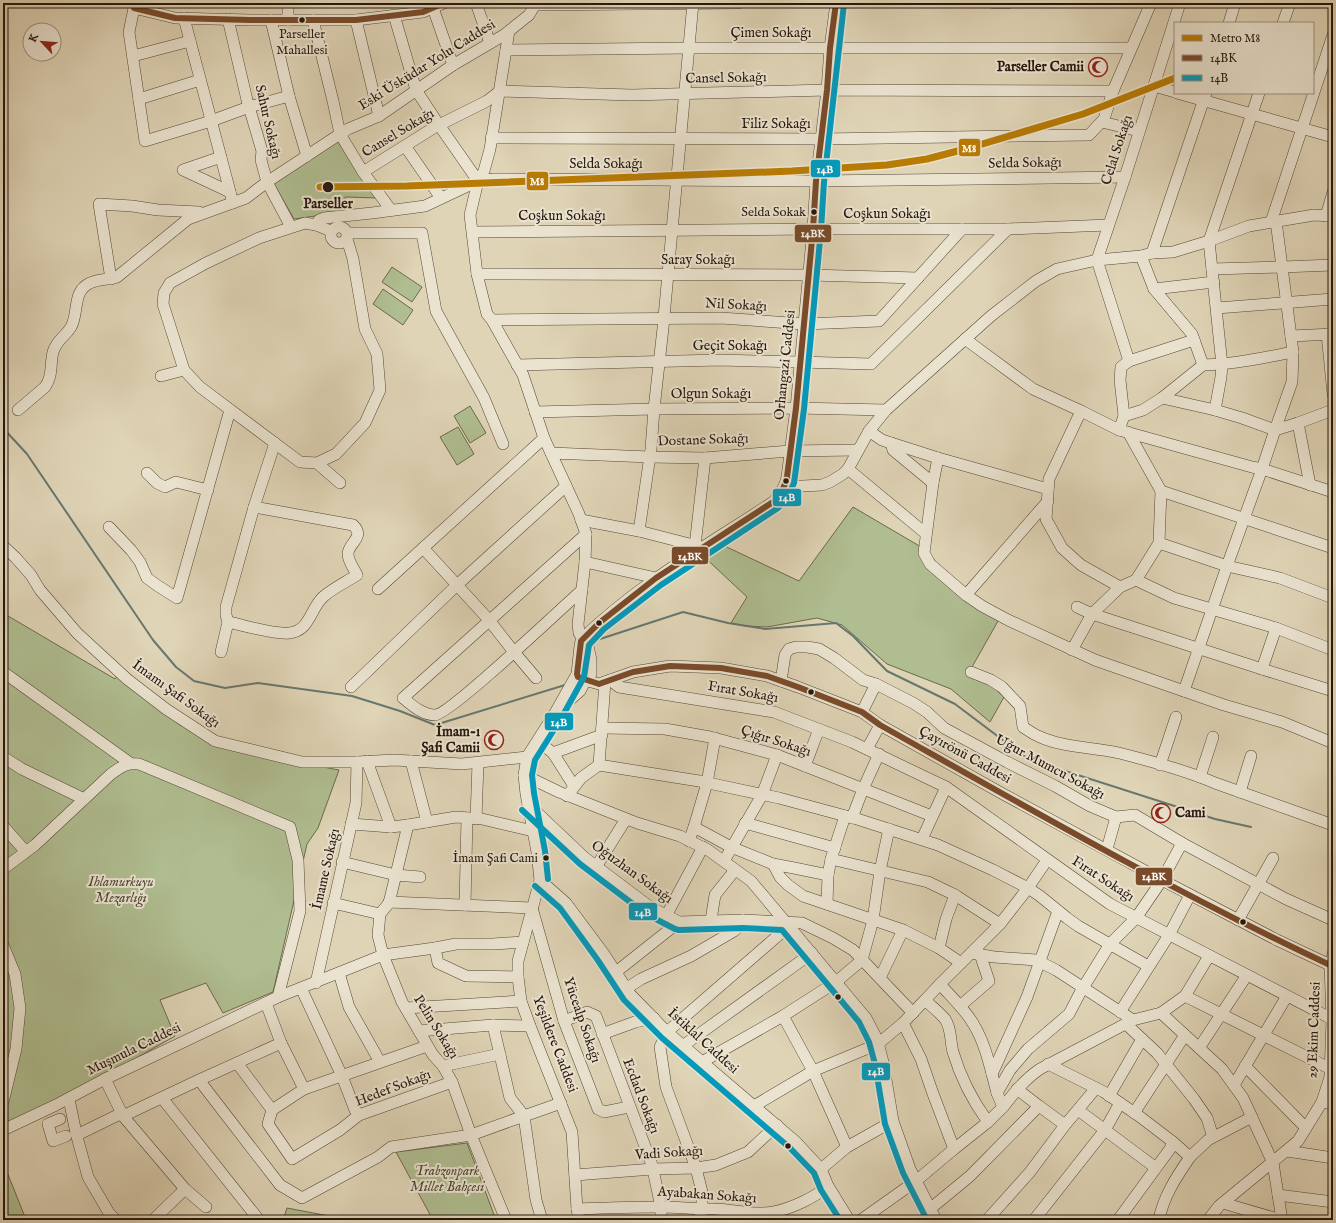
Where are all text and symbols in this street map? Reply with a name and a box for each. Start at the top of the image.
street label: Eski Üsküdar Yolu Caddesi [355,14,499,115]
marker: Parseller Mahallesi [297,15,307,25]
north arrow [22,22,62,62]
legend [1174,22,1314,94]
street label: Çimen Sokağı [731,24,812,42]
place label: Parseller Mahallesi [276,26,328,59]
text: K [26,30,42,45]
text: Metro M8 [1210,31,1261,46]
text: 14BK [1210,51,1237,66]
mosque icon: Parseller Camii [1087,56,1109,78]
place label: Parseller Camii [997,58,1084,76]
street label: Cansel Sokağı [685,68,767,88]
text: 14B [1210,71,1228,86]
street label: Sahur Sokağı [251,83,285,161]
street label: Cansel Sokağı [359,104,438,162]
street label: Celal Sokağı [1097,112,1137,187]
street label: Filiz Sokağı [741,115,811,133]
line badge: M8 [958,138,981,157]
text: M8 [962,142,976,156]
street label: Selda Sokağı [988,153,1062,173]
street label: Selda Sokağı [569,155,643,173]
line badge: 14B [810,159,841,178]
text: 14B [817,163,834,177]
line badge: M8 [526,171,549,191]
text: M8 [530,175,544,189]
marker: Parseller [321,180,335,194]
place label: Parseller [303,195,354,213]
place label: Selda Sokak [741,204,807,221]
street label: Coşkun Sokağı [843,205,931,223]
street label: Coşkun Sokağı [518,207,606,225]
marker: Selda Sokak [809,207,819,217]
line badge: 14BK [794,224,832,243]
text: 14BK [801,227,826,241]
street label: Saray Sokağı [661,251,735,269]
street label: Nil Sokağı [704,294,768,316]
street label: Orhangazi Caddesi [770,309,800,421]
street label: Geçit Sokağı [693,337,768,355]
street label: Olgun Sokağı [671,385,751,403]
street label: Dostane Sokağı [657,429,749,451]
unlabelled marker [781,476,791,486]
line badge: 14B [772,488,802,507]
text: 14B [779,491,796,505]
line badge: 14BK [671,546,709,565]
text: 14BK [678,550,703,564]
unlabelled marker [594,618,604,628]
street label: İmamı Şafi Sokağı [128,656,224,732]
street label: Fırat Sokağı [706,677,780,707]
unlabelled marker [806,687,816,697]
line badge: 14B [544,712,574,731]
text: 14B [551,716,568,730]
street label: Çığır Sokağı [739,721,814,761]
place label: İmam-ı Şafi Camii [421,722,480,757]
street label: Çayırönü Caddesi [916,722,1015,788]
mosque icon: İmam-ı Şafi Camii [483,729,505,751]
street label: Uğur Mumcu Sokağı [992,730,1108,804]
mosque icon: Cami [1150,802,1172,824]
place label: Cami [1175,804,1206,822]
street label: İmame Sokağı [308,826,344,911]
street label: Oğuzhan Sokağı [588,836,677,908]
place label: İmam Şafi Cami [453,850,539,867]
street label: Fırat Sokağı [1068,852,1138,906]
marker: İmam Şafi Cami [541,853,551,863]
line badge: 14BK [1135,867,1173,886]
text: 14BK [1142,870,1167,884]
park label: Ihlamurkuyu Mezarlığı [87,873,154,908]
line badge: 14B [628,902,658,921]
text: 14B [635,906,652,920]
unlabelled marker [1238,917,1248,927]
street label: Yücealp Sokağı [559,975,605,1065]
street label: 29 Ekim Caddesi [1303,981,1325,1079]
street label: Pelin Sokağı [409,992,463,1063]
unlabelled marker [833,992,843,1002]
street label: Yeşildere Caddesi [528,993,582,1095]
street label: İstiklal Caddesi [664,1004,743,1078]
street label: Muşmula Caddesi [84,1018,184,1079]
street label: Ecdad Sokağı [618,1056,664,1136]
line badge: 14B [861,1062,891,1081]
street label: Hedef Sokağı [353,1065,434,1111]
text: 14B [868,1065,885,1079]
unlabelled marker [783,1141,793,1151]
street label: Vadi Sokağı [633,1142,704,1164]
park label: Trabzonpark Millet Bahçesi [410,1162,485,1196]
street label: Ayabakan Sokağı [656,1182,757,1207]

